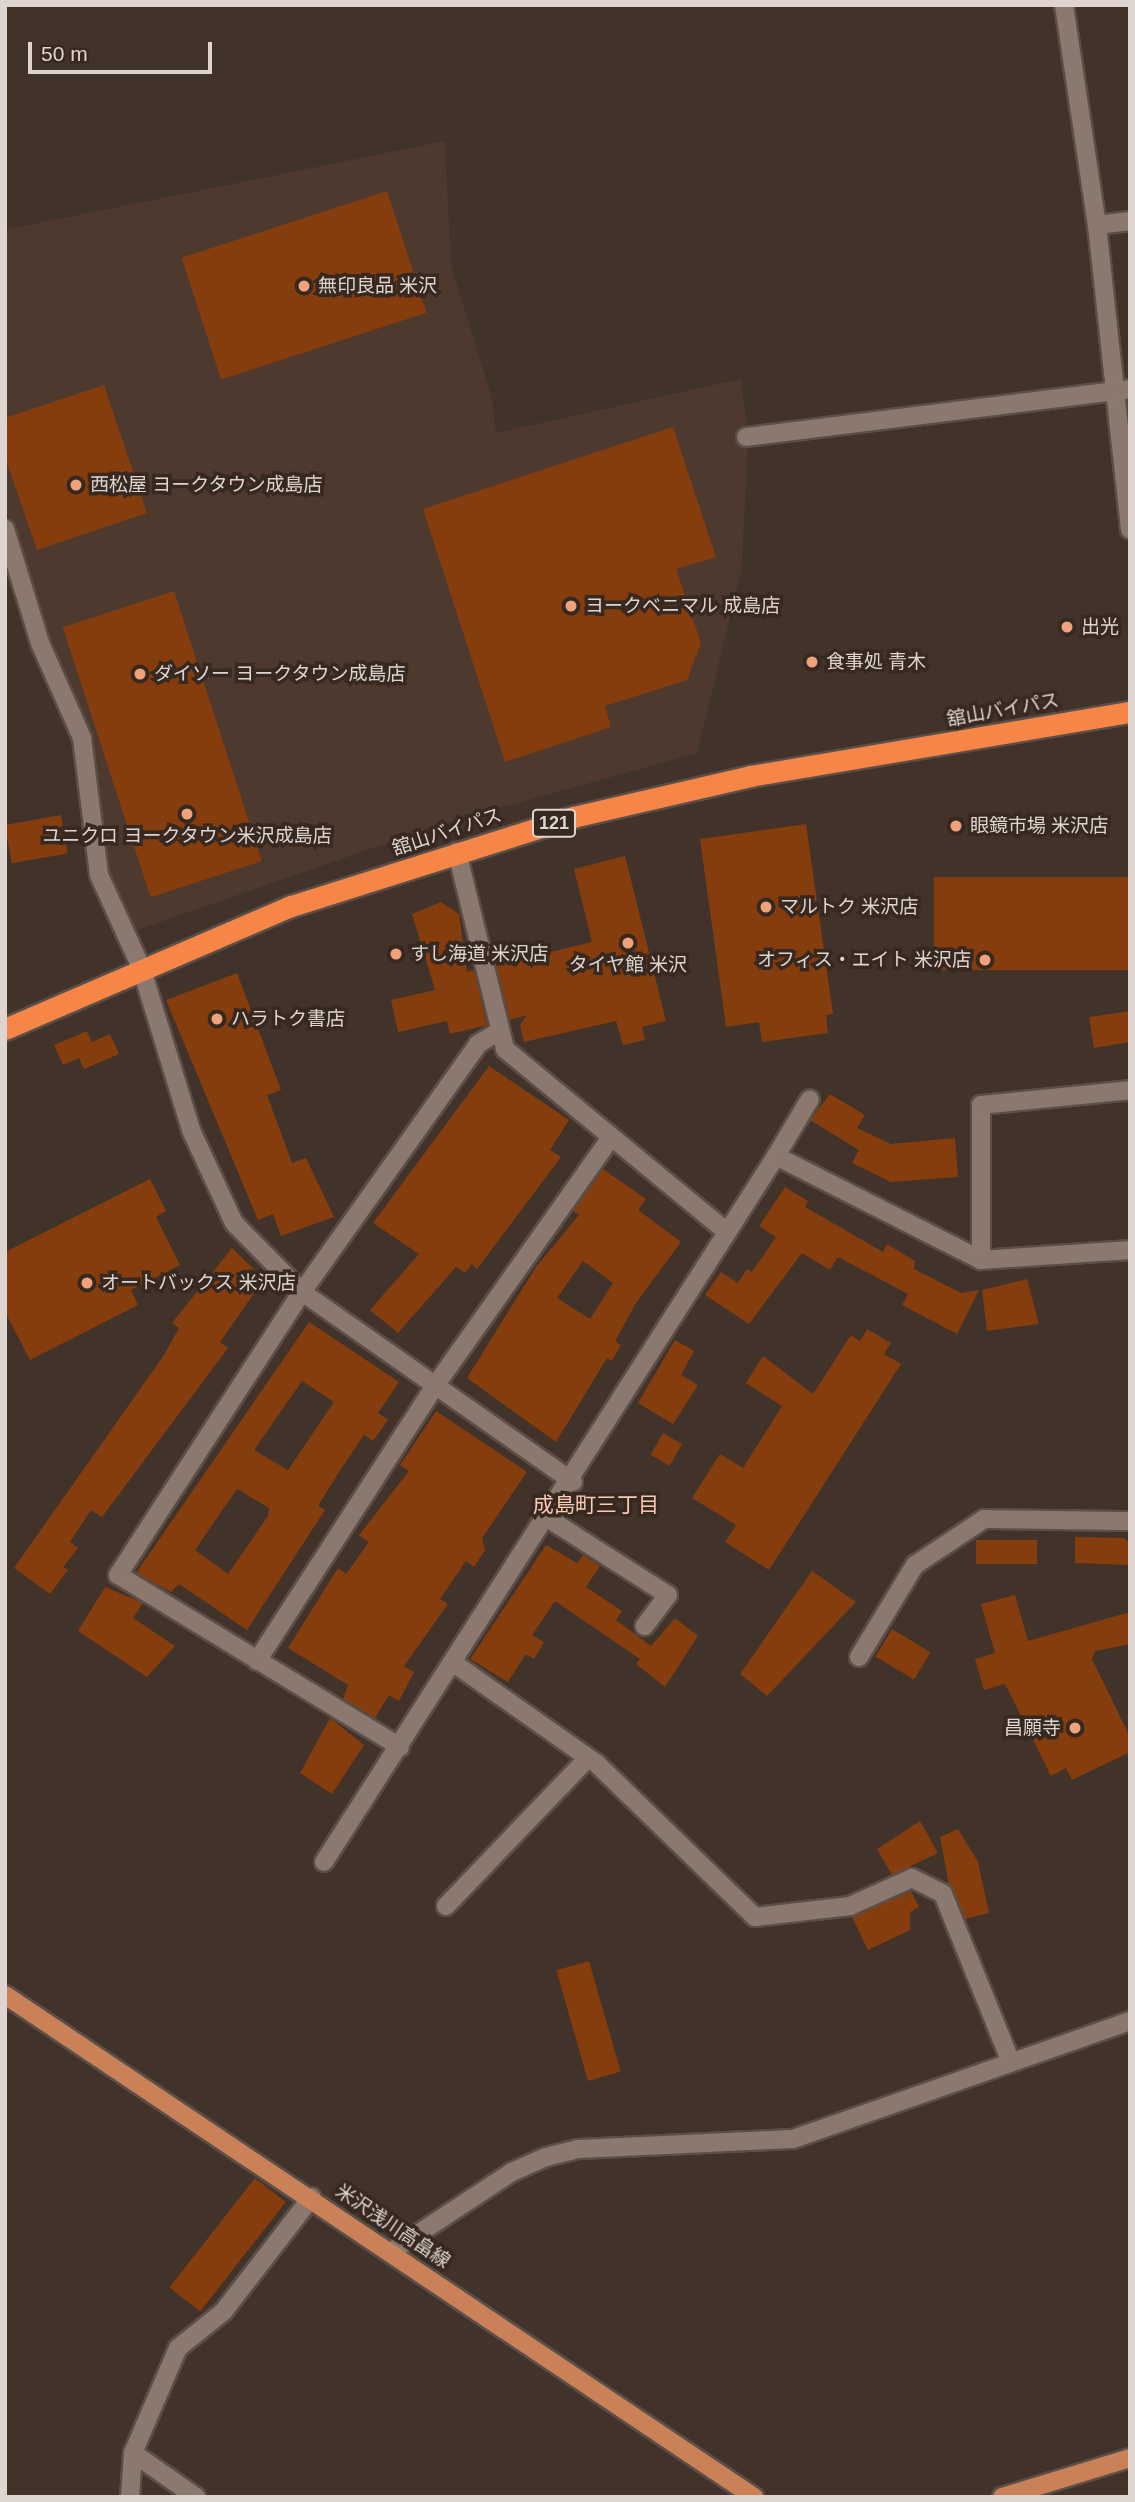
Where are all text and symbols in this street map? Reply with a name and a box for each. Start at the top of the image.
scale bar [32,28,215,72]
text: 50 m [41,42,88,65]
place label: 無印良品 米沢 [318,275,437,297]
marker: 無印良品 米沢 [296,278,312,294]
place label: 西松屋 ヨークタウン成島店 [90,474,323,496]
marker: 西松屋 ヨークタウン成島店 [68,477,84,493]
place label: ヨークベニマル 成島店 [585,595,780,617]
marker: ヨークベニマル 成島店 [563,598,579,614]
place label: 出光 [1081,616,1119,638]
marker: 出光 [1059,619,1075,635]
place label: 食事処 青木 [826,651,926,673]
marker: 食事処 青木 [804,654,820,670]
place label: ダイソー ヨークタウン成島店 [154,663,406,685]
marker: ダイソー ヨークタウン成島店 [132,666,148,682]
street label: 舘山バイパス [945,689,1061,731]
street label: 舘山バイパス [389,804,505,860]
marker: ユニクロ ヨークタウン米沢成島店 [179,806,195,822]
road number: 121 [531,808,577,838]
place label: 眼鏡市場 米沢店 [970,815,1108,837]
marker: 眼鏡市場 米沢店 [948,818,964,834]
place label: ユニクロ ヨークタウン米沢成島店 [42,825,332,847]
place label: マルトク 米沢店 [780,896,918,918]
marker: マルトク 米沢店 [758,899,774,915]
marker: タイヤ館 米沢 [620,935,636,951]
place label: すし海道 米沢店 [410,943,548,965]
marker: すし海道 米沢店 [388,946,404,962]
place label: オフィス・エイト 米沢店 [757,949,971,971]
marker: オフィス・エイト 米沢店 [977,952,993,968]
place label: タイヤ館 米沢 [568,954,688,976]
place label: ハラトク書店 [231,1008,345,1030]
marker: ハラトク書店 [209,1011,225,1027]
place label: オートバックス 米沢店 [101,1272,296,1294]
marker: オートバックス 米沢店 [79,1275,95,1291]
district label: 成島町三丁目 [533,1492,659,1518]
place label: 昌願寺 [1004,1717,1061,1739]
marker: 昌願寺 [1067,1720,1083,1736]
street label: 米沢浅川高畠線 [331,2179,455,2273]

